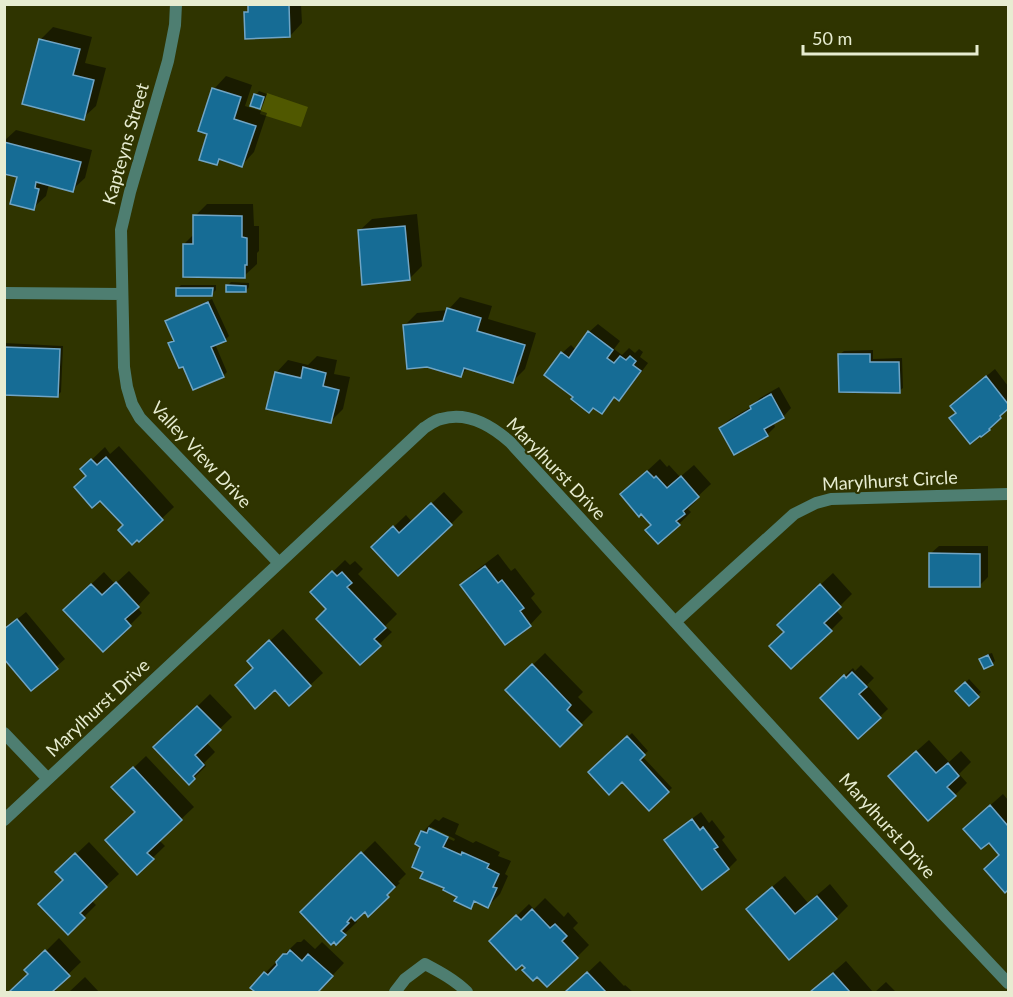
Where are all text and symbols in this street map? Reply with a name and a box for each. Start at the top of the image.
scale bar [803,18,977,56]
text: 50 m [812,27,852,49]
street label: Kapteyns Street [97,80,153,207]
street label: Valley View Drive [147,397,257,512]
street label: Marylhurst Drive [502,413,611,524]
street label: Marylhurst Circle [822,465,958,495]
street label: Marylhurst Drive [41,654,154,761]
street label: Marylhurst Drive [835,768,941,882]

